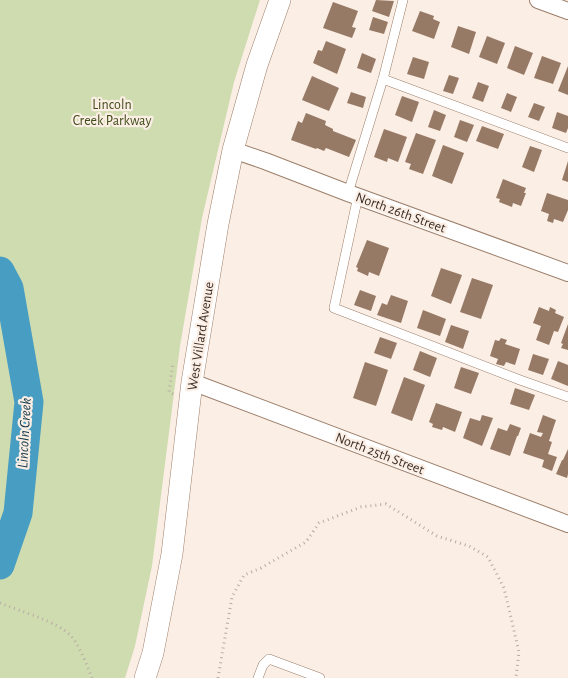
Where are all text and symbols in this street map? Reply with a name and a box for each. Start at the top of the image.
park label: Lincoln Creek Parkway [73,98,151,128]
street label: North 26th Street [354,190,448,236]
street label: West Villard Avenue [185,281,216,391]
water label: Lincoln Creek [15,397,34,469]
street label: North 25th Street [333,431,426,477]

